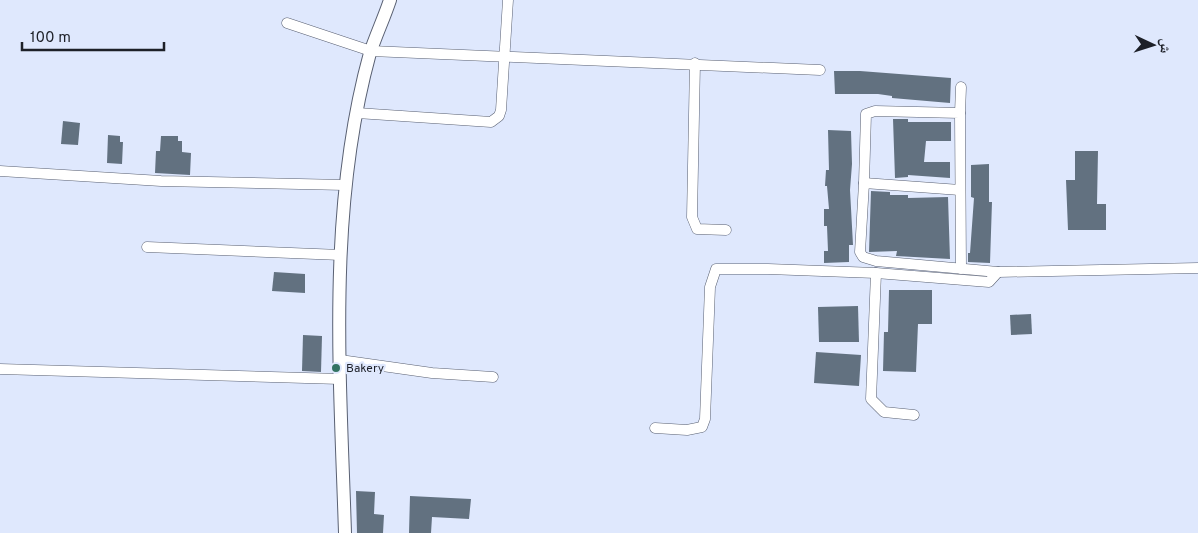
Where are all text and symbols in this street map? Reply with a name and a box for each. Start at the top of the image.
scale bar [22,20,165,52]
north arrow [1128,20,1178,70]
text: 100 m [30,29,71,48]
text: ش [1155,38,1173,54]
place label: Bakery [346,361,384,377]
marker: Bakery [330,362,342,374]

